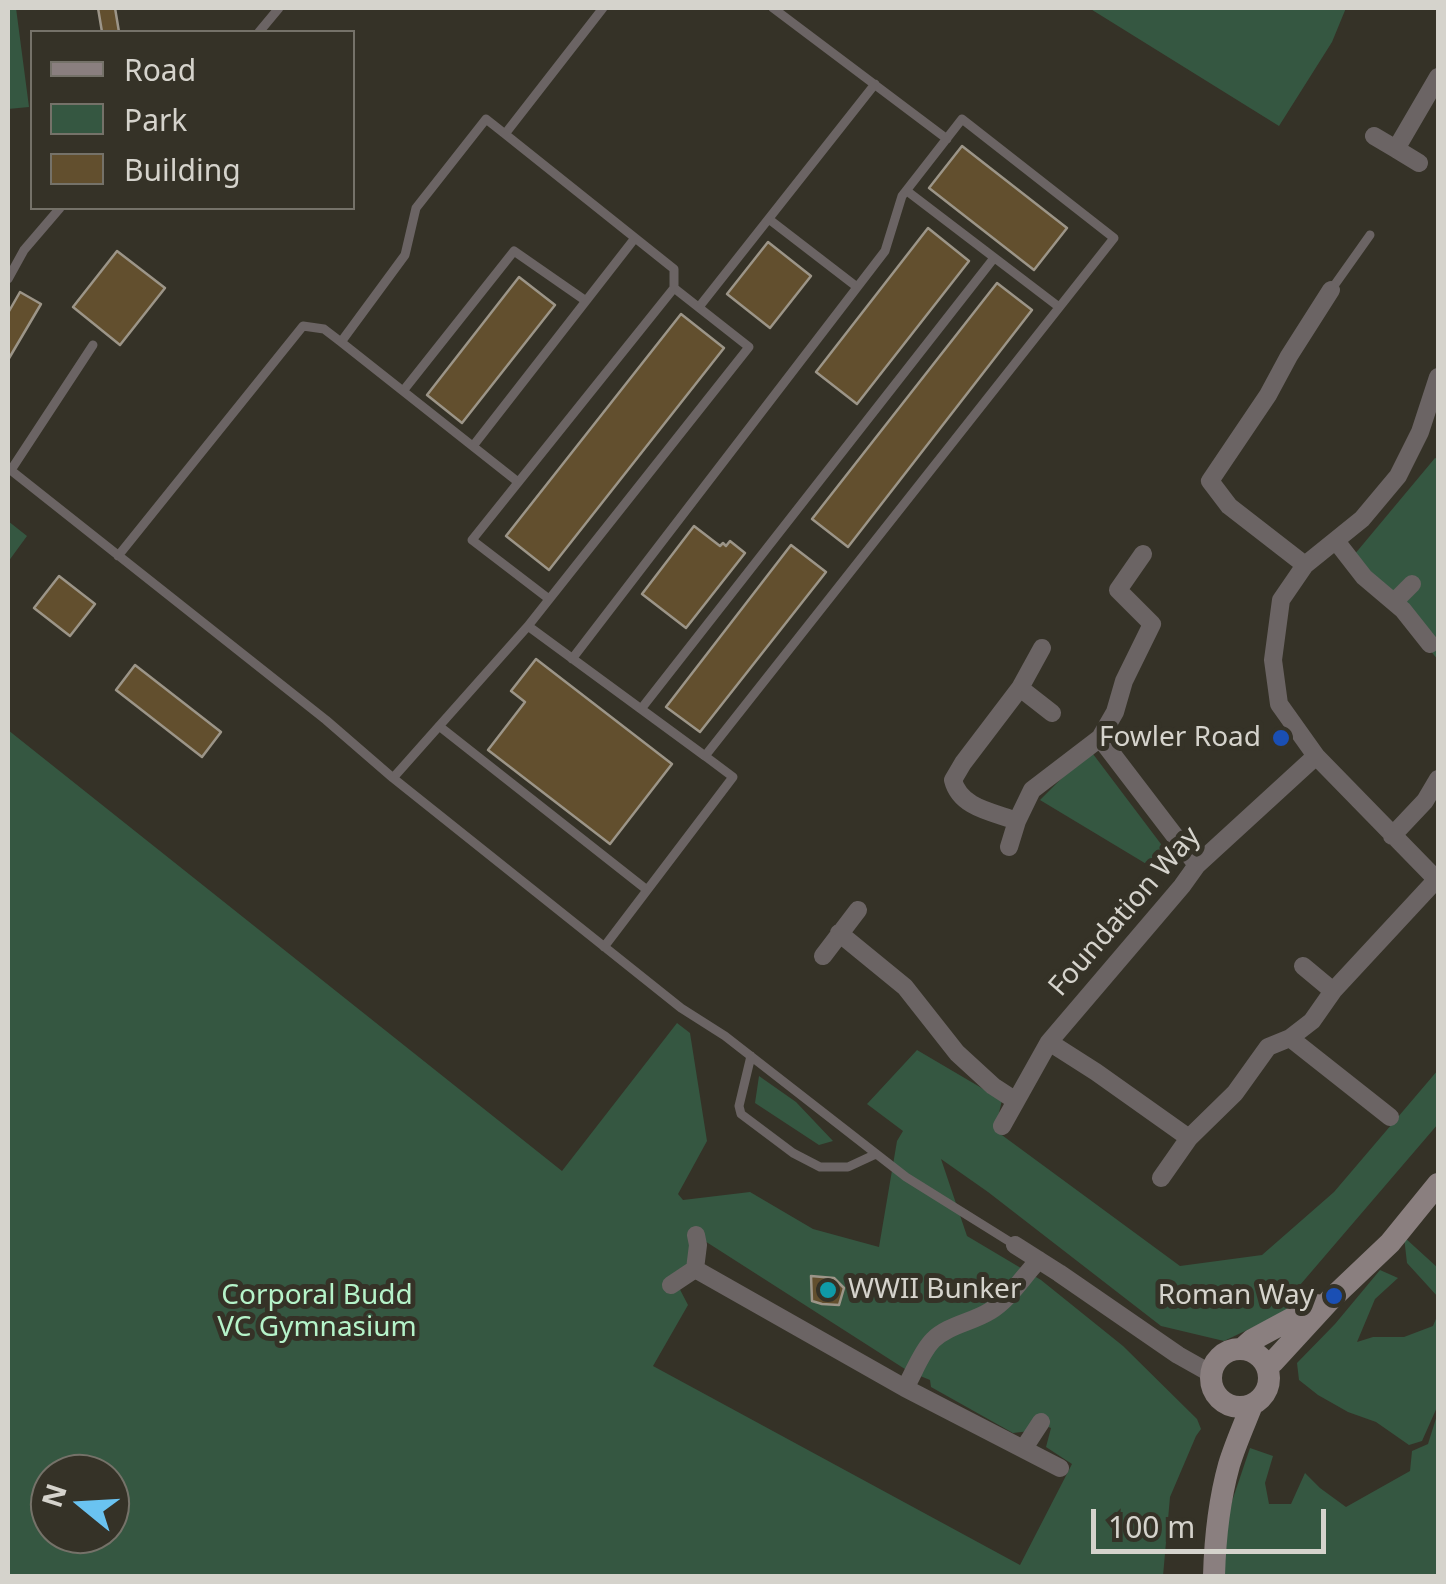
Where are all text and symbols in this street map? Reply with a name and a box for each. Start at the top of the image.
legend [30,30,355,210]
text: Road [124,49,196,90]
text: Park [124,99,187,140]
text: Building [124,149,241,190]
place label: Fowler Road [1099,721,1261,755]
marker: Fowler Road [1270,727,1292,749]
street label: Foundation Way [1042,820,1208,1004]
place label: WWII Bunker [848,1273,1021,1307]
park label: Corporal Budd VC Gymnasium [217,1279,417,1345]
marker: WWII Bunker [817,1279,839,1301]
place label: Roman Way [1158,1279,1314,1313]
marker: Roman Way [1323,1285,1345,1307]
north arrow [30,1454,130,1554]
text: N [32,1479,75,1512]
scale bar [1096,1489,1331,1551]
text: 100 m [1108,1506,1195,1547]

